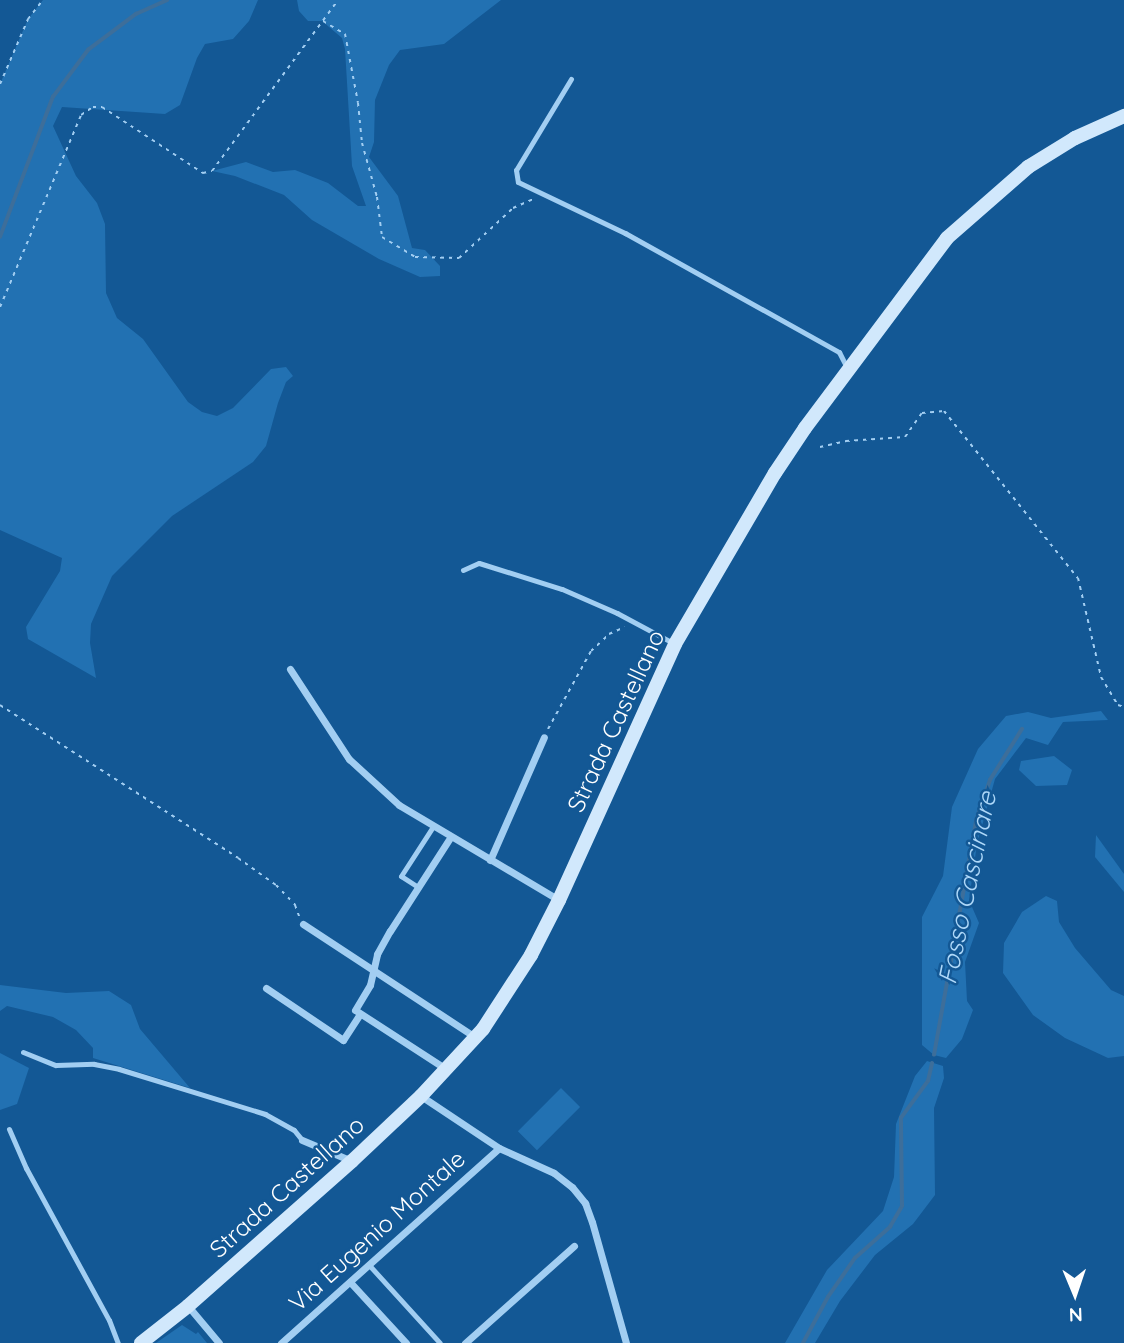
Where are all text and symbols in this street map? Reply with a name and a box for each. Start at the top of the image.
street label: Strada Castellano [561,625,671,817]
water label: Fosso Cascinare [931,789,1003,987]
street label: Strada Castellano [204,1110,370,1264]
street label: Via Eugenio Montale [283,1144,471,1318]
north arrow [1040,1259,1110,1329]
text: N [1068,1303,1083,1327]

